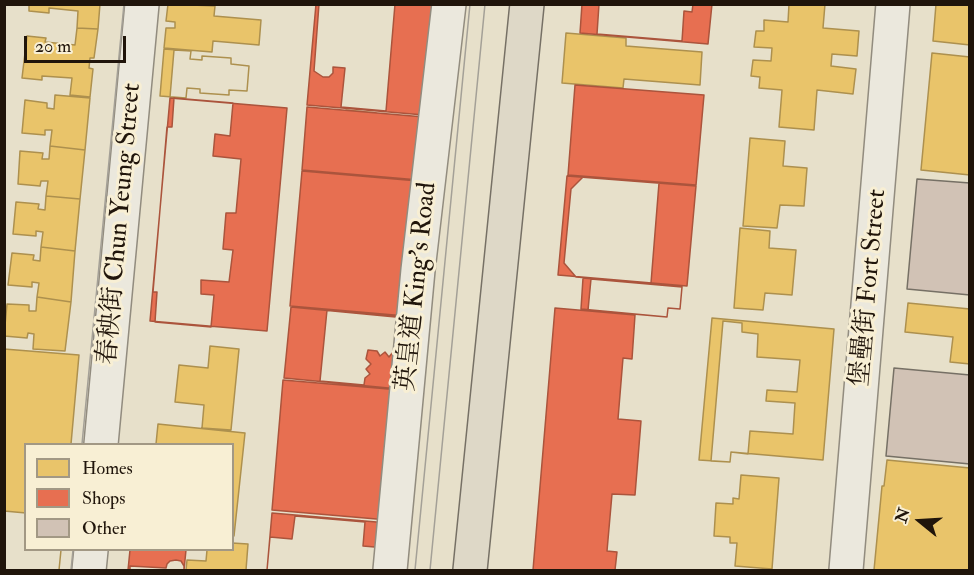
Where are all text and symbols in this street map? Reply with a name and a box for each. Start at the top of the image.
scale bar [27,24,129,62]
text: 20 m [35,35,71,58]
street label: 春秧街 Chun Yeung Street [93,82,149,366]
street label: 英皇道 King's Road [392,181,444,393]
street label: 堡壘街 Fort Street [846,188,894,388]
legend [24,443,234,551]
text: Homes [82,457,133,480]
text: Shops [82,487,125,510]
north arrow [890,491,950,551]
text: N [891,506,915,525]
text: Other [82,517,126,540]

